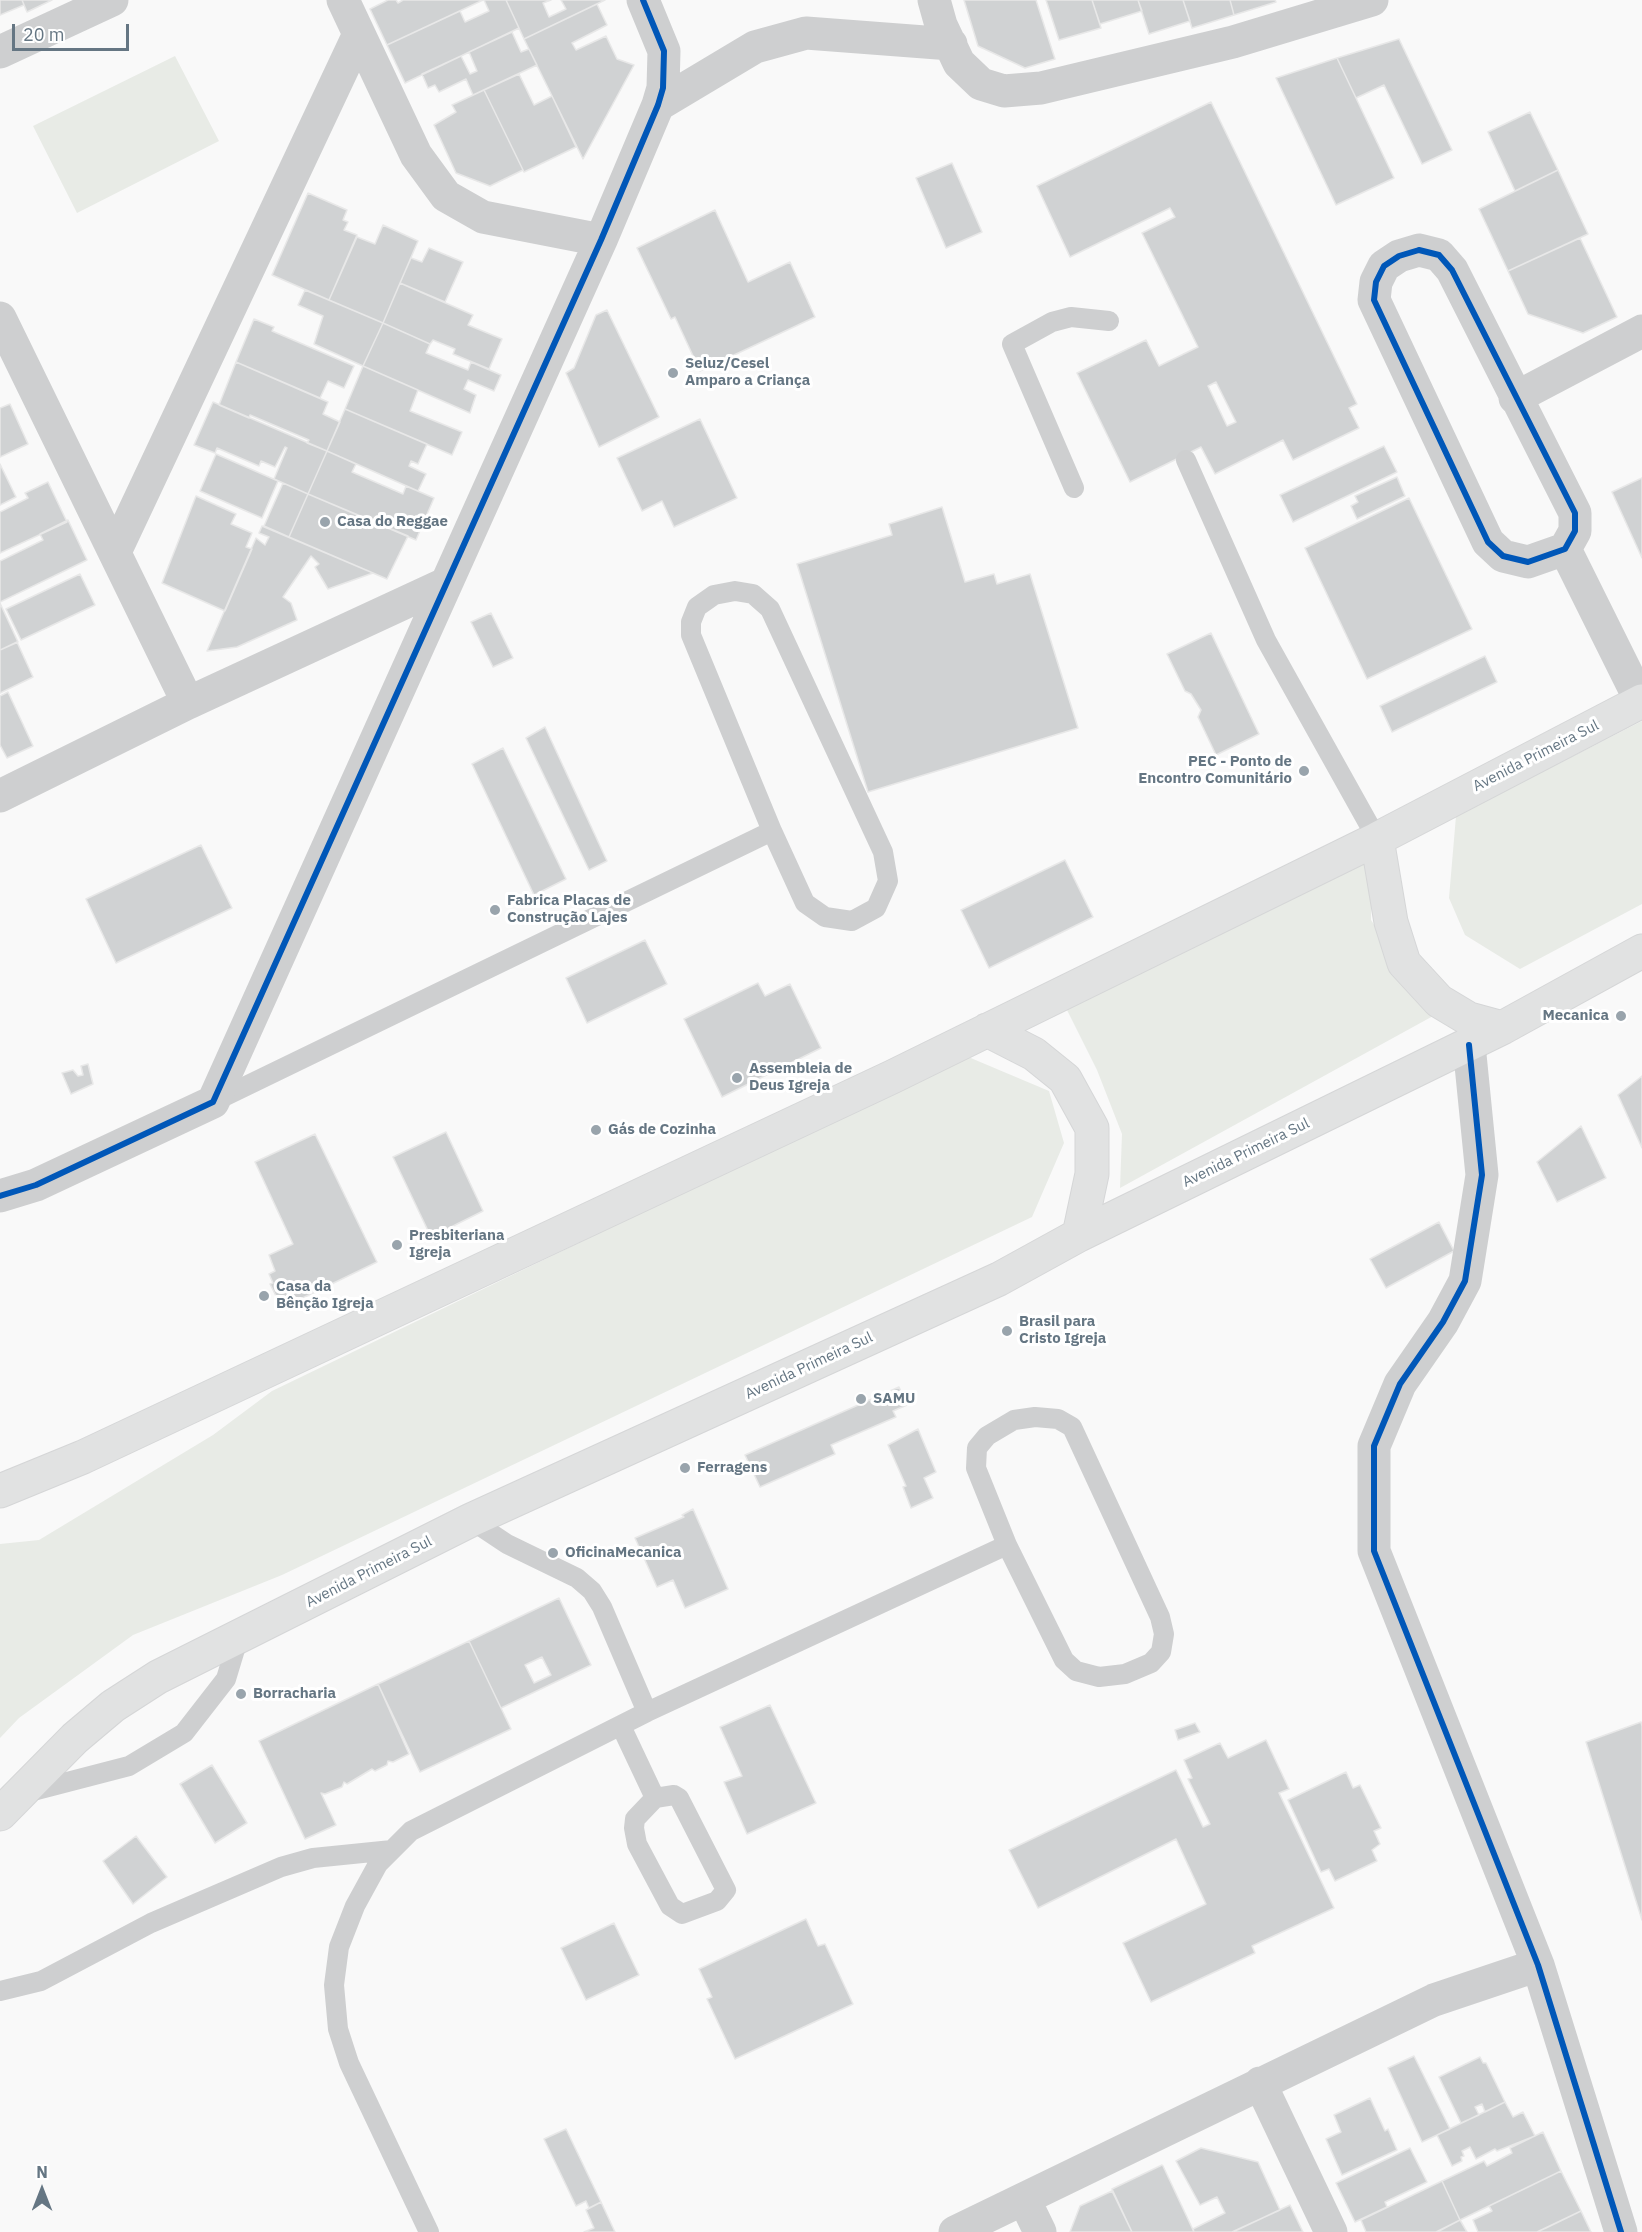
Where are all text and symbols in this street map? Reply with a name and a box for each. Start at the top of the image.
scale bar [15,12,132,50]
text: 20 m [23,23,65,46]
place label: Seluz/Cesel Amparo a Criança [685,355,810,390]
marker: Seluz/Cesel Amparo a Criança [666,366,680,380]
place label: Casa do Reggae [337,513,448,531]
marker: Casa do Reggae [318,515,332,529]
street label: Avenida Primeira Sul [1470,716,1602,796]
place label: PEC - Ponto de Encontro Comunitário [1138,753,1292,788]
marker: PEC - Ponto de Encontro Comunitário [1297,764,1311,778]
place label: Fabrica Placas de Construção Lajes [507,892,631,927]
marker: Fabrica Placas de Construção Lajes [488,903,502,917]
place label: Mecanica [1542,1007,1609,1025]
marker: Mecanica [1614,1009,1628,1023]
place label: Assembleia de Deus Igreja [749,1060,852,1095]
marker: Assembleia de Deus Igreja [730,1071,744,1085]
street label: Avenida Primeira Sul [1180,1114,1312,1192]
place label: Gás de Cozinha [608,1121,716,1139]
marker: Gás de Cozinha [589,1123,603,1137]
place label: Presbiteriana Igreja [409,1227,505,1262]
marker: Presbiteriana Igreja [390,1238,404,1252]
place label: Casa da Bênção Igreja [276,1278,374,1313]
marker: Casa da Bênção Igreja [257,1289,271,1303]
place label: Brasil para Cristo Igreja [1019,1313,1106,1348]
marker: Brasil para Cristo Igreja [1000,1324,1014,1338]
street label: Avenida Primeira Sul [742,1328,876,1404]
place label: SAMU [873,1390,915,1408]
marker: SAMU [854,1392,868,1406]
place label: Ferragens [697,1459,767,1477]
marker: Ferragens [678,1461,692,1475]
street label: Avenida Primeira Sul [303,1532,435,1612]
place label: OficinaMecanica [565,1544,681,1562]
marker: OficinaMecanica [546,1546,560,1560]
place label: Borracharia [253,1685,336,1703]
marker: Borracharia [234,1687,248,1701]
north arrow [12,2160,72,2220]
text: N [36,2162,48,2182]

